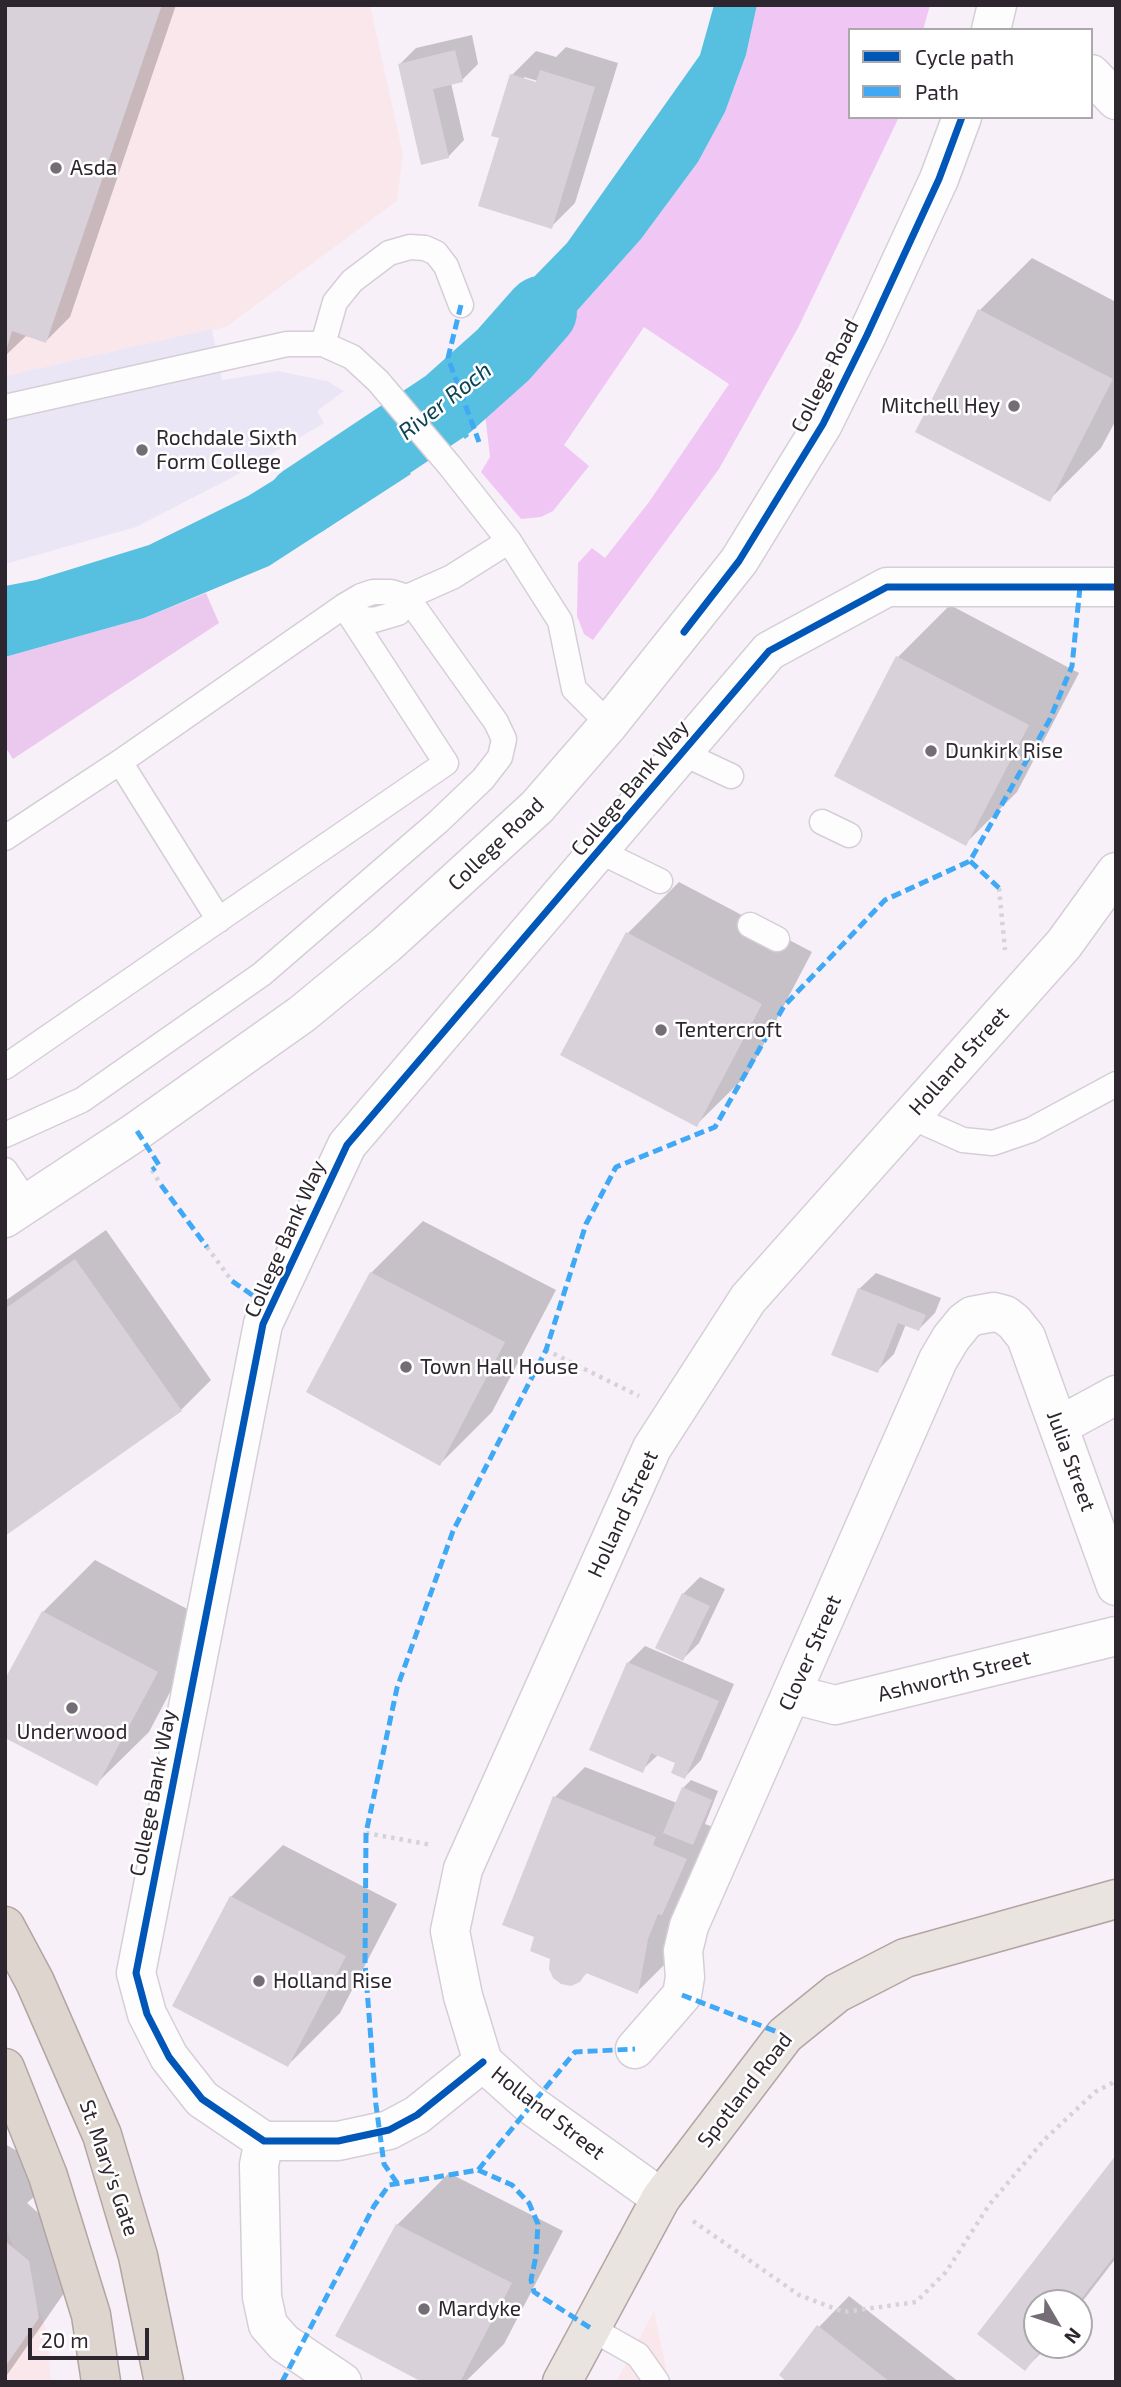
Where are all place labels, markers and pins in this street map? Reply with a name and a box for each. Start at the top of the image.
place label: Asda [70,155,117,181]
marker: Asda [48,160,64,176]
place label: Mitchell Hey [881,393,1000,419]
marker: Mitchell Hey [1006,398,1022,414]
place label: Rochdale Sixth Form College [156,425,297,475]
marker: Rochdale Sixth Form College [134,442,150,458]
place label: Dunkirk Rise [945,738,1063,764]
marker: Dunkirk Rise [923,743,939,759]
place label: Tentercroft [675,1017,782,1043]
marker: Tentercroft [653,1022,669,1038]
place label: Town Hall House [420,1354,578,1380]
marker: Town Hall House [398,1359,414,1375]
marker: Underwood [64,1700,80,1716]
place label: Underwood [16,1719,128,1745]
place label: Holland Rise [273,1968,392,1994]
marker: Holland Rise [251,1973,267,1989]
place label: Mardyke [438,2296,521,2322]
marker: Mardyke [416,2301,432,2317]

